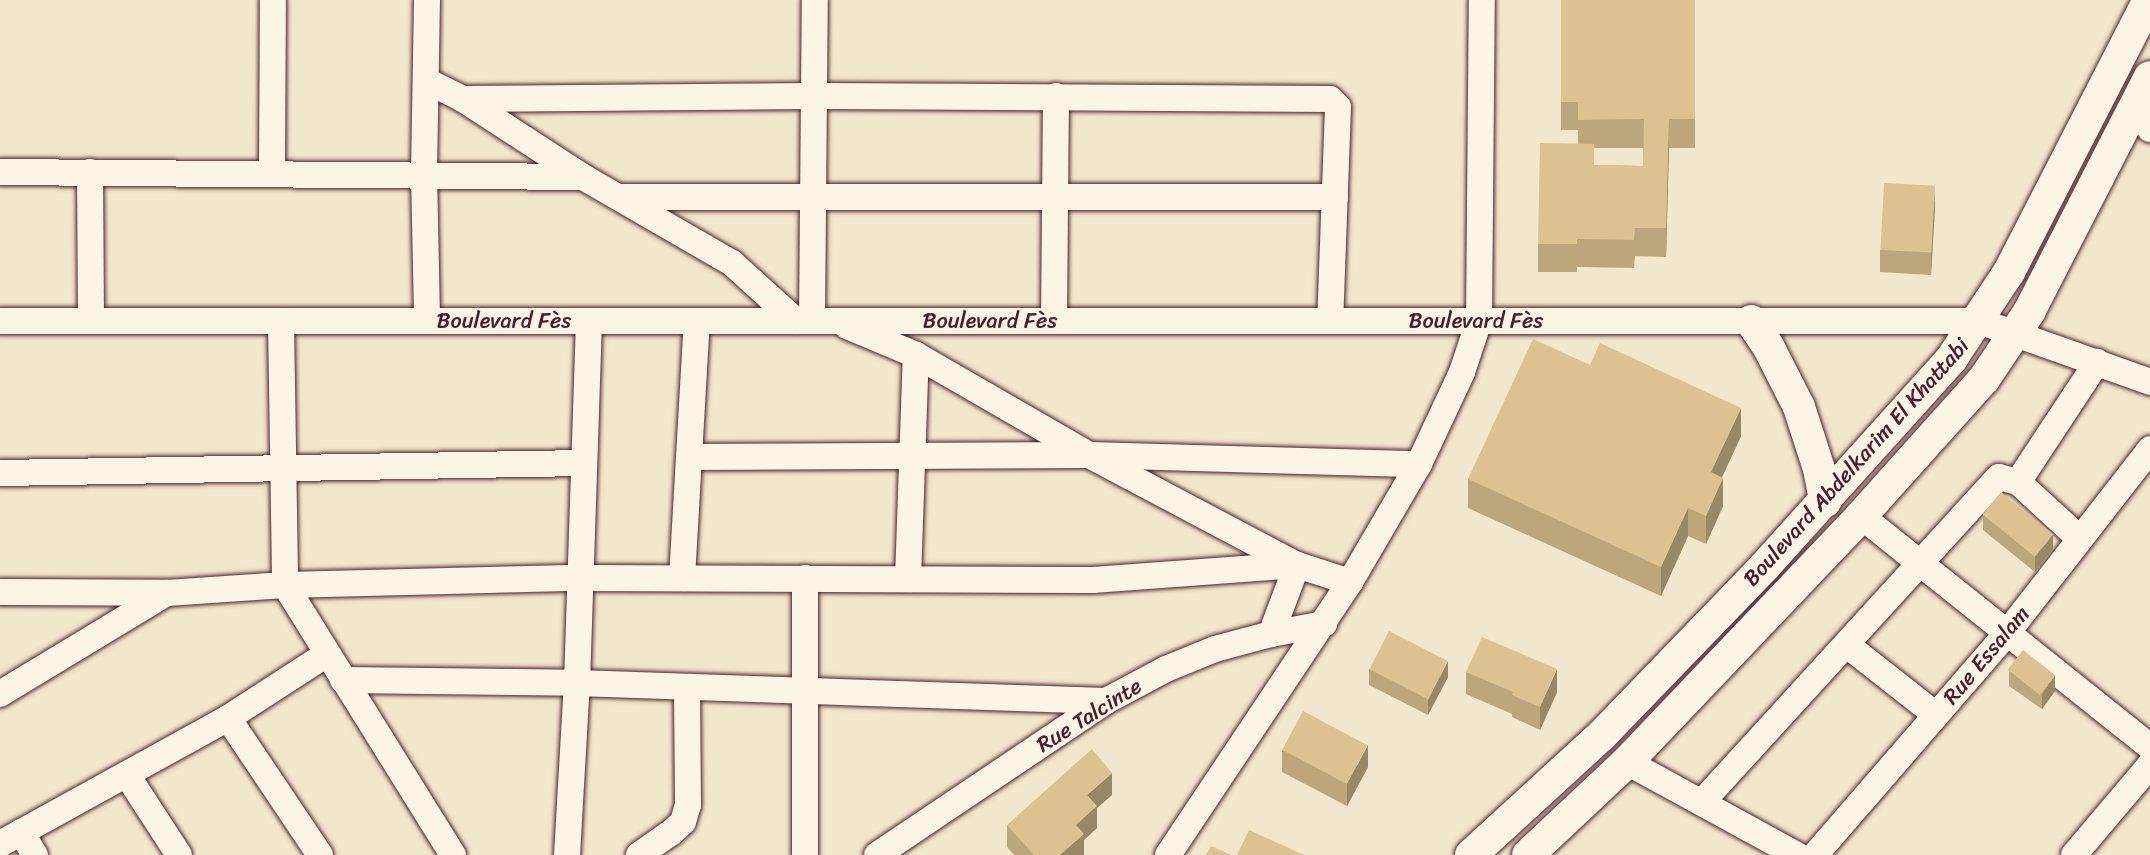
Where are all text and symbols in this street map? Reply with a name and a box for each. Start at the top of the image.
street label: Boulevard Fès [437,308,571,334]
street label: Boulevard Fès [923,308,1057,334]
street label: Boulevard Fès [1409,308,1543,334]
street label: Boulevard Abdelkarim El Khattabi [1738,333,1974,591]
street label: Rue Essalam [1937,601,2035,709]
street label: Rue Talcinte [1032,672,1146,758]

